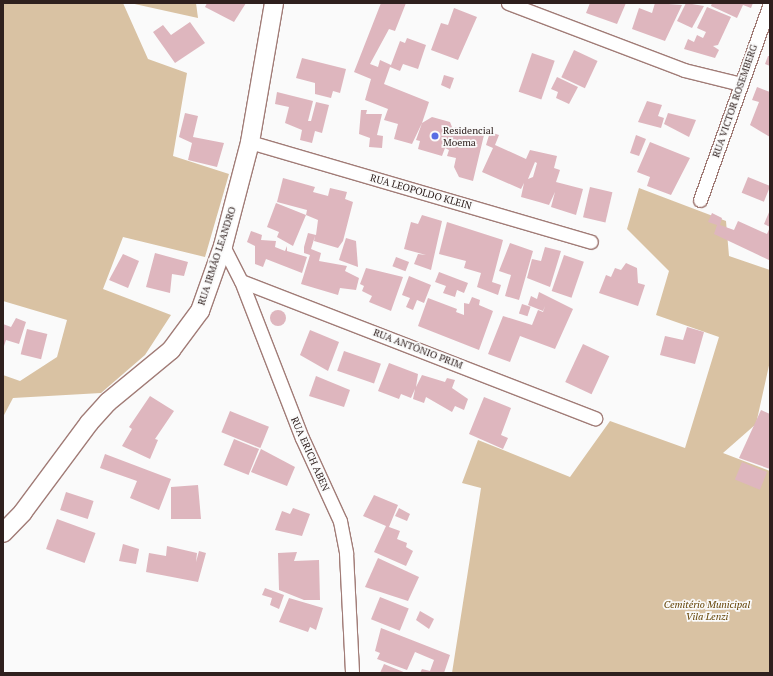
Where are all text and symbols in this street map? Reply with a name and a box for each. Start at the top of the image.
street label: RUA VICTOR ROSEMBERG [710,43,760,159]
place label: Residencial Moema [443,124,494,148]
marker: Residencial Moema [430,131,440,141]
street label: RUA LEOPOLDO KLEIN [369,172,473,212]
street label: RUA IRMÃO LEANDRO [195,205,239,307]
street label: RUA ANTÔNIO PRIM [371,326,465,372]
street label: RUA ERICH ABEN [288,415,332,493]
park label: Cemitério Municipal Vila Lenzi [664,598,750,622]

